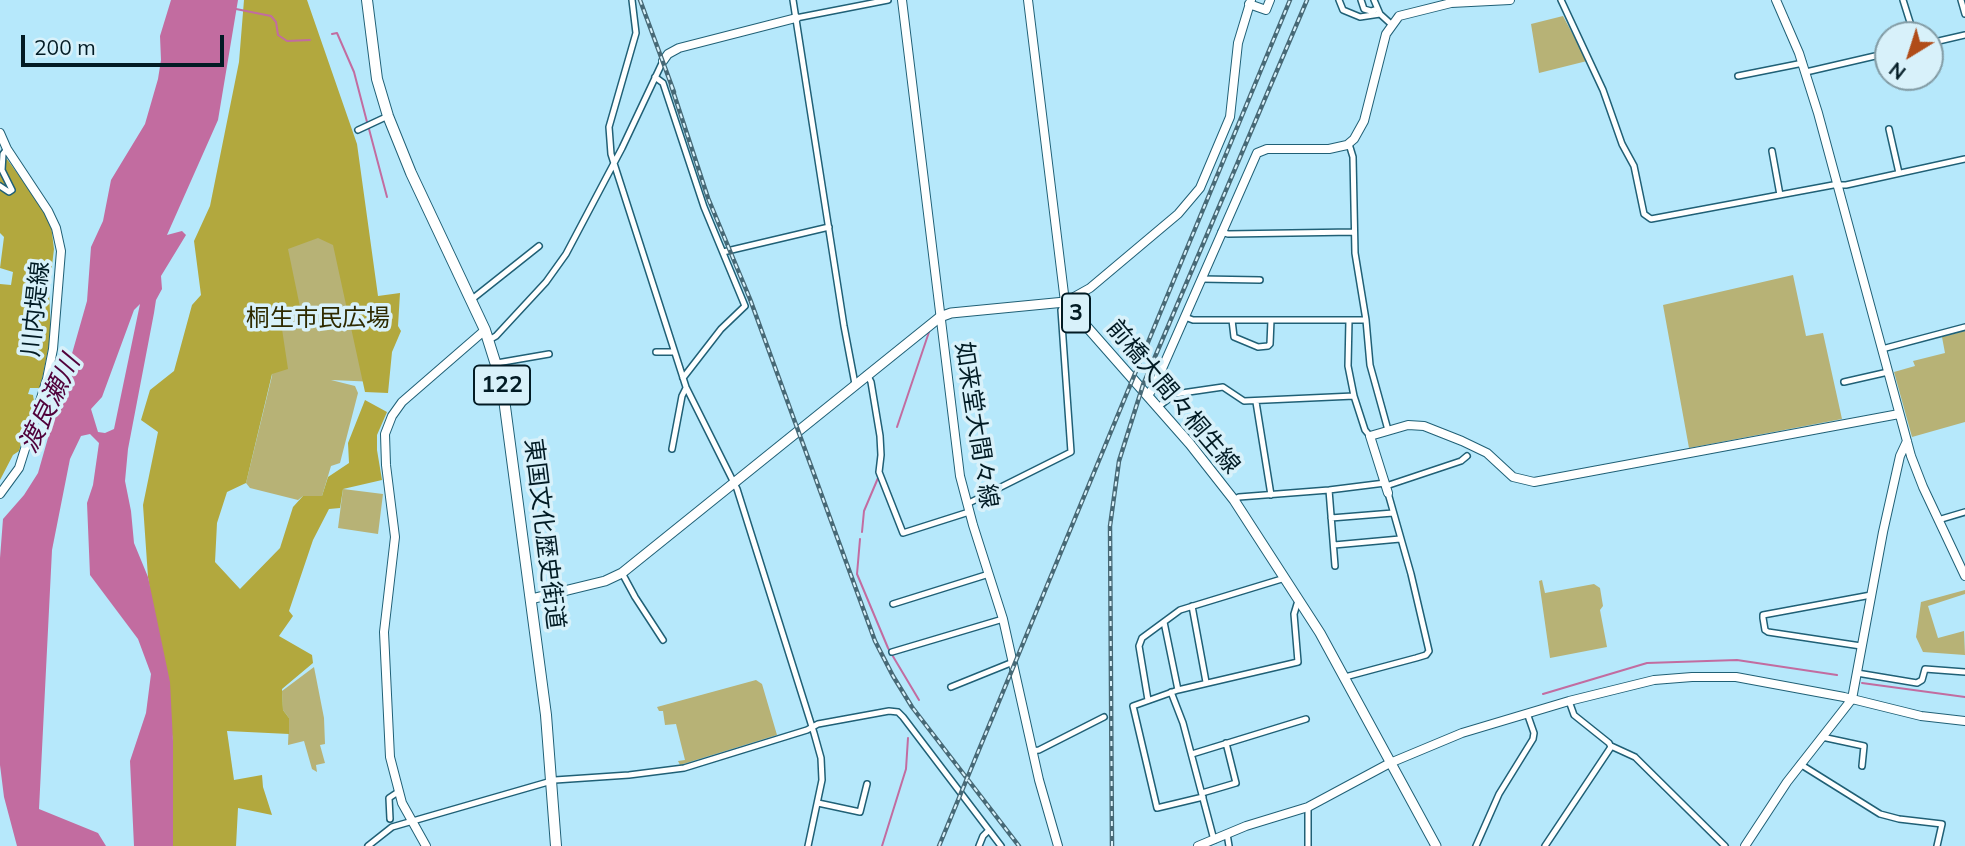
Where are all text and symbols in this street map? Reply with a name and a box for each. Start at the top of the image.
scale bar [24,21,228,65]
north arrow [1874,21,1944,91]
text: 200 m [34,34,96,60]
text: N [1884,57,1910,85]
street label: 川内堤線 [17,260,55,358]
road number: 3 [1062,294,1090,332]
park label: 桐生市民広場 [246,305,390,333]
street label: 前橋大間々桐生線 [1100,314,1246,480]
street label: 如来堂大間々線 [949,340,1003,510]
water label: 渡良瀬川 [13,350,87,458]
road number: 122 [474,366,530,404]
street label: 東国文化歴史街道 [518,437,570,631]

